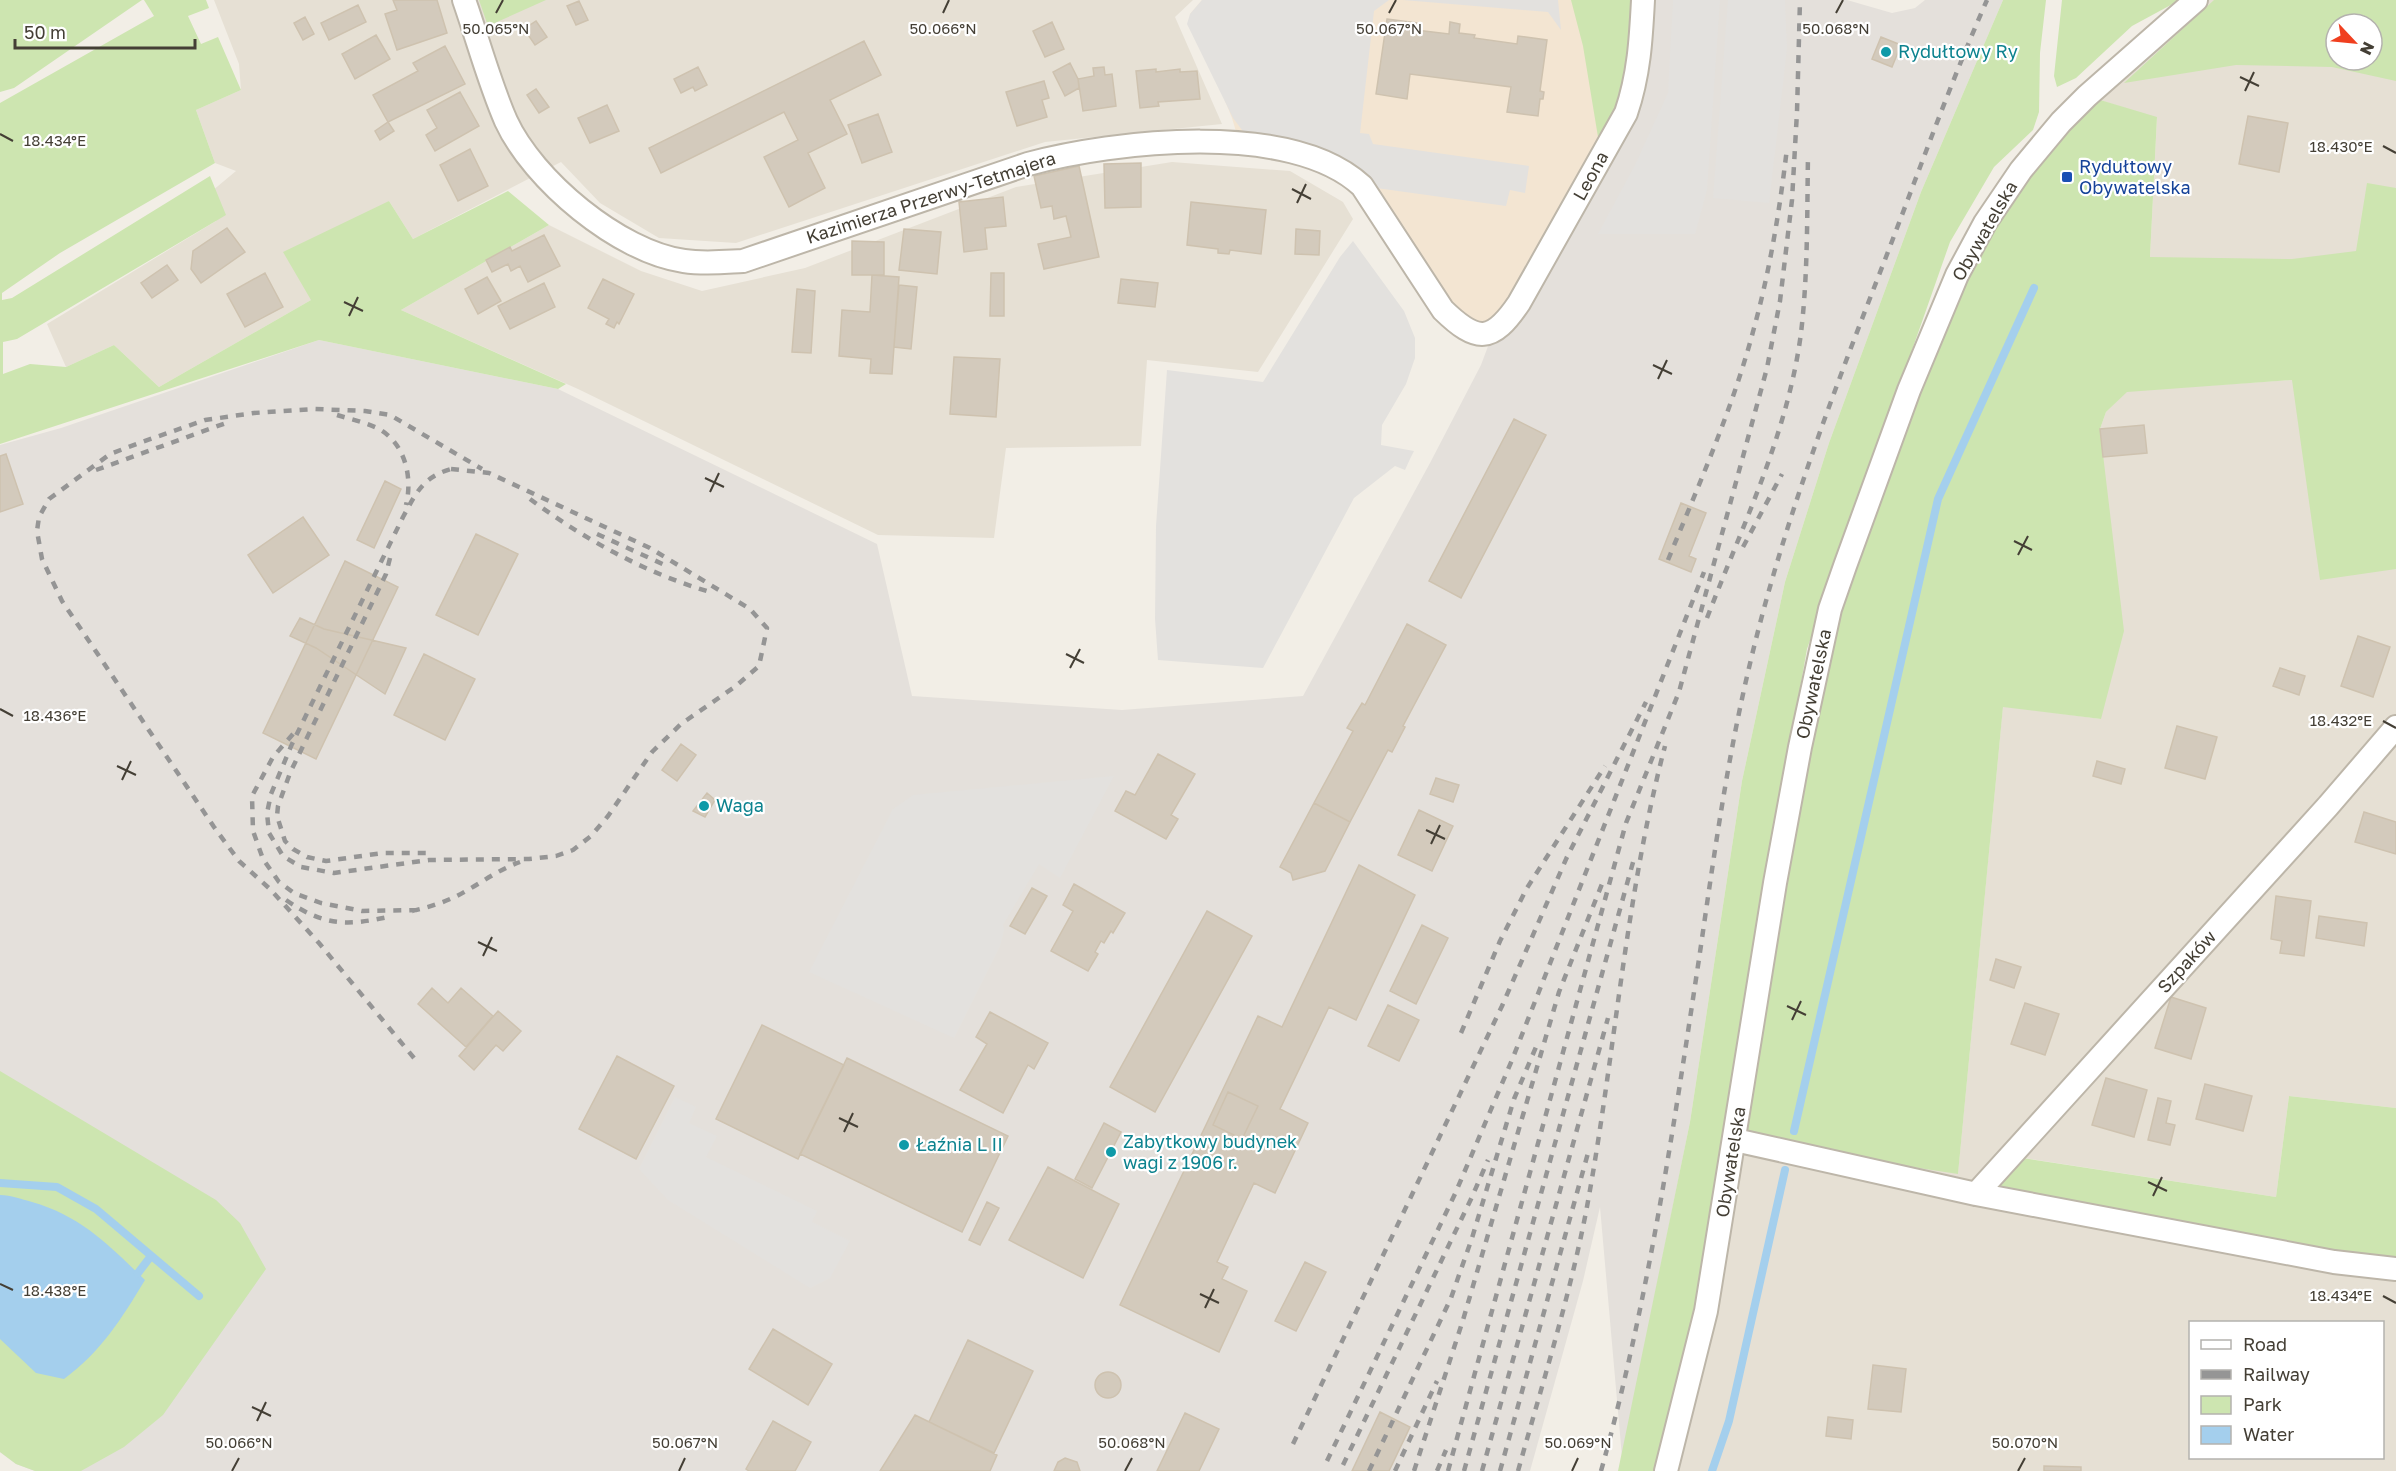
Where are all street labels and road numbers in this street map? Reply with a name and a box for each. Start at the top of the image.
street label: Kazimierza Przerwy-Tetmajera [803,146,1058,248]
street label: Leona [1568,147,1612,204]
street label: Obywatelska [1947,177,2022,284]
street label: Obywatelska [1791,627,1835,741]
street label: Szpaków [2152,925,2220,997]
street label: Obywatelska [1710,1105,1750,1219]

